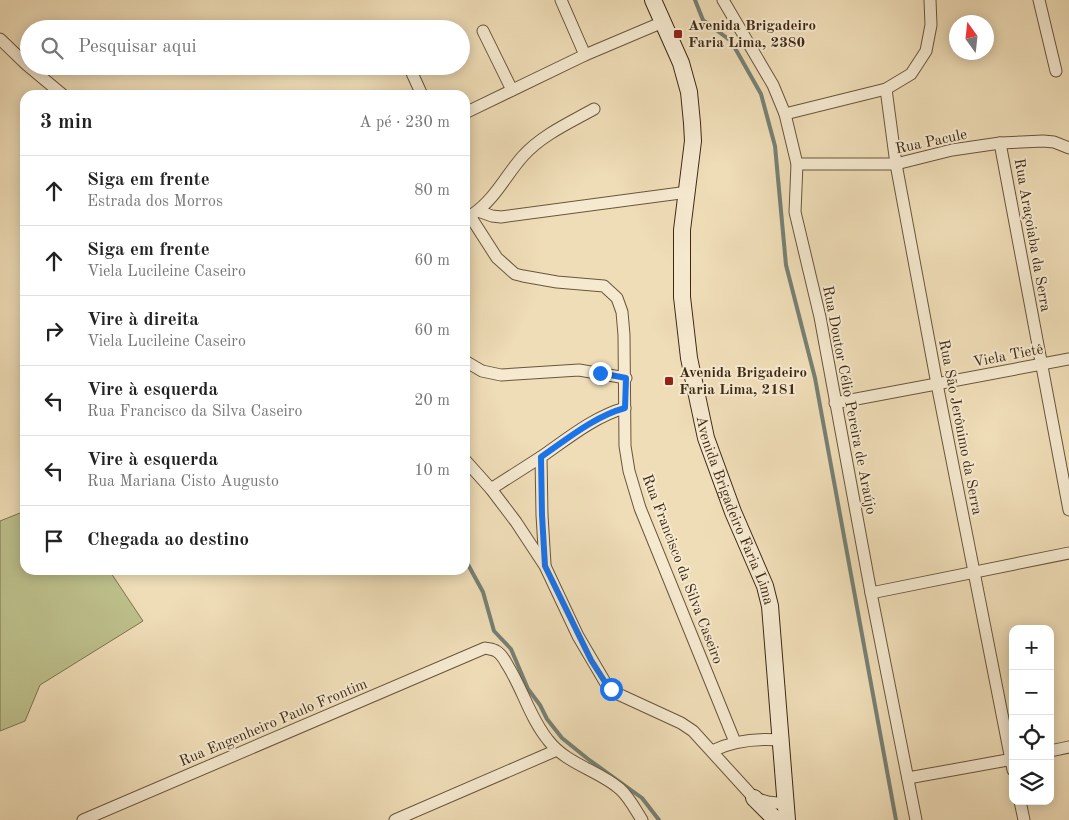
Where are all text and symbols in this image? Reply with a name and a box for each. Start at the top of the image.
north arrow [949,15,994,60]
place label: Avenida Brigadeiro Faria Lima, 2380 [688,19,816,51]
search box [20,20,470,75]
marker: Avenida Brigadeiro Faria Lima, 2380 [672,28,684,40]
icon: search [38,34,66,62]
text: Pesquisar aqui [78,38,197,57]
text: 3 min [40,112,93,133]
text: A pé · 230 m [359,115,450,131]
street label: Rua Pacule [894,128,969,157]
street label: Rua Araçoiaba da Serra [1011,157,1053,314]
text: Siga em frente [87,171,210,190]
icon: ahead [40,177,68,205]
text: 80 m [414,183,450,199]
text: Estrada dos Morros [87,194,223,210]
text: Siga em frente [87,241,210,260]
icon: ahead [40,247,68,275]
text: 60 m [414,253,450,269]
text: Viela Lucileine Caseiro [87,264,246,280]
street label: Rua Doutor Célio Pereira de Araújo [819,285,878,516]
text: Vire à direita [87,311,199,330]
icon: right [40,317,68,345]
text: 60 m [414,323,450,339]
text: Viela Lucileine Caseiro [87,334,246,350]
street label: Rua São Jerônimo da Serra [935,338,984,517]
street label: Viela Tietê [972,342,1045,371]
route end [589,362,612,385]
place label: Avenida Brigadeiro Faria Lima, 2181 [679,366,807,398]
marker: Avenida Brigadeiro Faria Lima, 2181 [663,375,675,387]
text: Vire à esquerda [87,381,218,400]
icon: left [40,387,68,415]
text: 20 m [414,393,450,409]
text: Rua Francisco da Silva Caseiro [87,404,302,420]
street label: Avenida Brigadeiro Faria Lima [693,415,776,607]
text: Vire à esquerda [87,451,218,470]
icon: left [40,457,68,485]
text: 10 m [414,463,450,479]
street label: Rua Francisco da Silva Caseiro [638,473,725,666]
text: Rua Mariana Cisto Augusto [87,474,279,490]
icon: arrive [40,527,68,555]
text: Chegada ao destino [87,531,249,550]
map controls [1009,625,1054,805]
button: + [1009,625,1054,670]
button: − [1009,670,1054,715]
street label: Rua Engenheiro Paulo Frontim [177,677,370,770]
route start [600,678,623,701]
button: locate [1009,715,1054,760]
button: layers [1009,760,1054,805]

